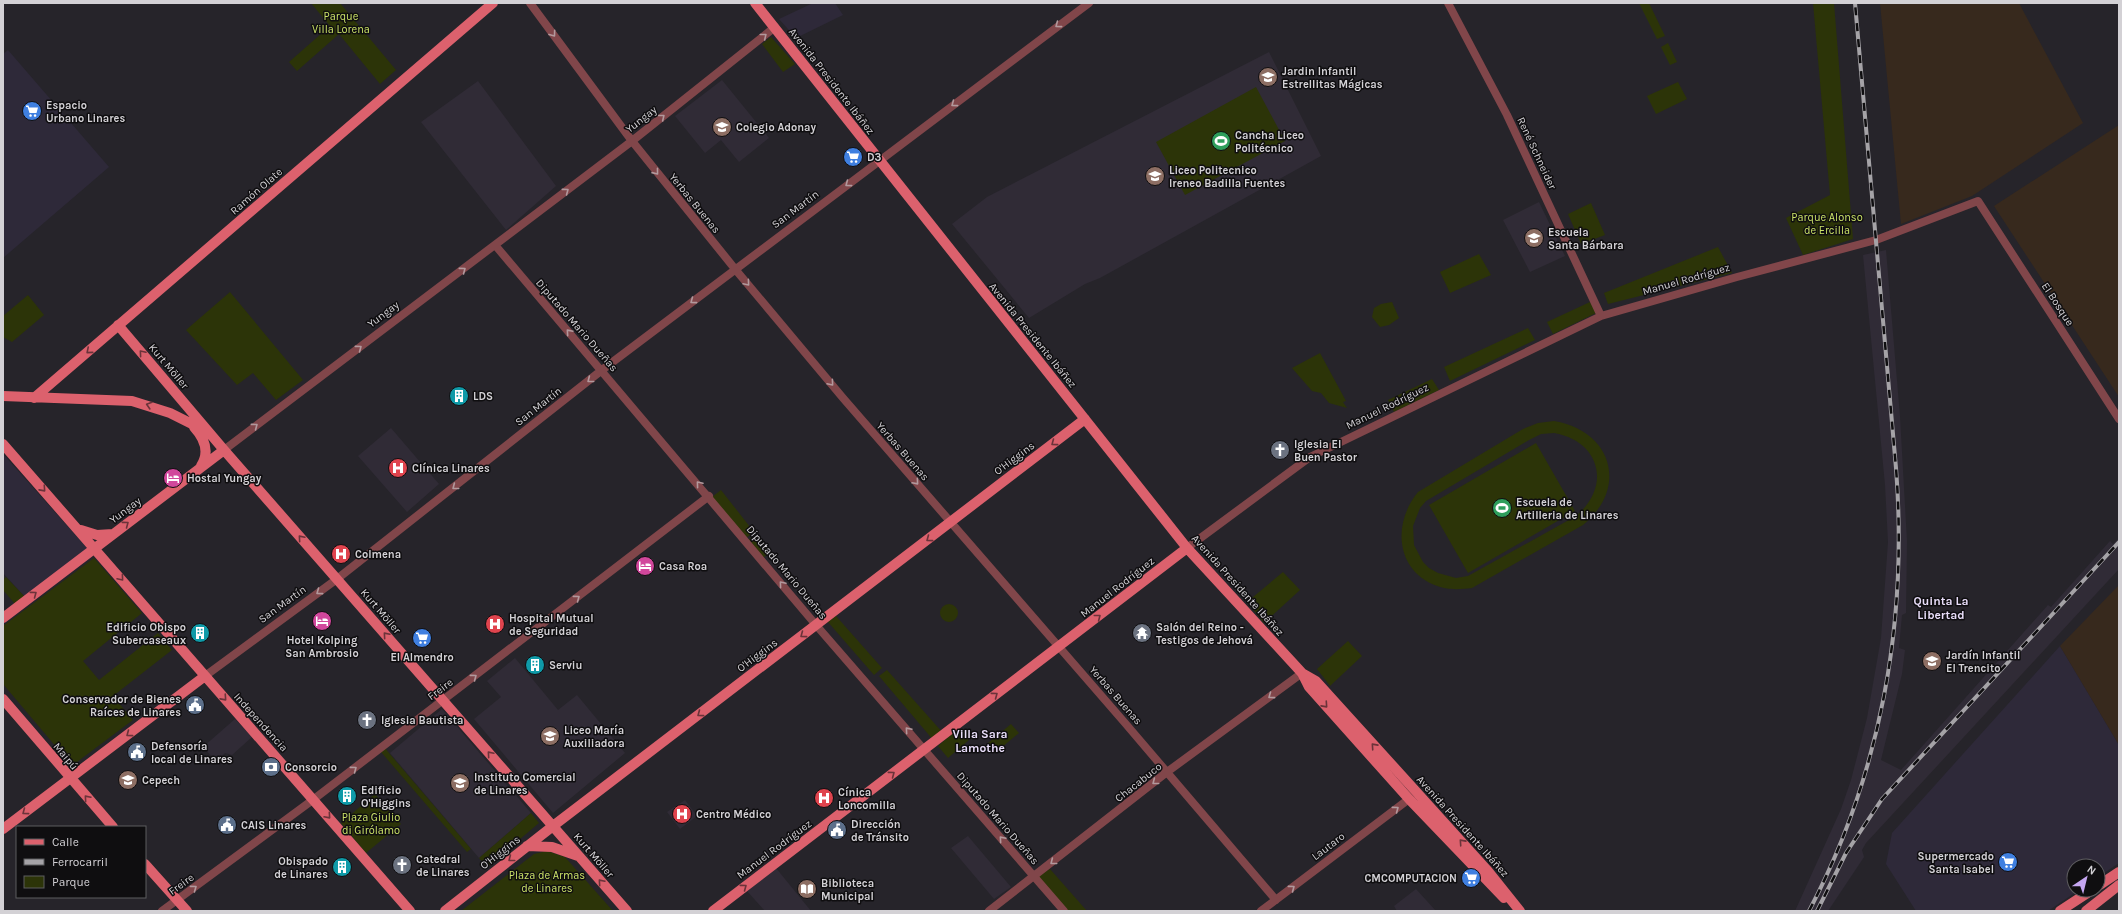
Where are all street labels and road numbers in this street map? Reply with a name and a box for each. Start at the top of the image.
street label: Avenida Presidente Ibáñez [786,25,877,137]
street label: Yungay [623,103,659,136]
street label: René Schneider [1514,115,1559,191]
street label: Ramón Olate [228,165,285,217]
street label: Yerbas Buenas [666,171,723,236]
street label: San Martín [769,188,821,231]
street label: Manuel Rodríguez [1641,261,1731,298]
street label: Diputado Mario Dueñas [533,276,620,374]
street label: Avenida Presidente Ibáñez [986,280,1079,391]
street label: El Bosque [2039,280,2077,329]
street label: Yungay [365,298,402,330]
street label: Kurt Möller [146,341,191,392]
street label: Manuel Rodríguez [1344,381,1431,432]
street label: San Martín [512,384,564,429]
street label: Yerbas Buenas [874,419,932,484]
street label: O'Higgins [991,439,1037,478]
street label: Yungay [107,494,144,526]
street label: Diputado Mario Dueñas [744,523,830,622]
street label: Avenida Presidente Ibáñez [1189,532,1286,639]
street label: Manuel Rodríguez [1078,554,1157,620]
street label: San Martín [256,583,309,626]
street label: Kurt Möller [358,586,404,636]
street label: O'Higgins [734,636,780,675]
street label: Yerbas Buenas [1087,663,1145,728]
street label: Freire [425,675,456,703]
street label: Independencia [231,690,290,754]
street label: Maipú [50,740,81,773]
street label: Chacabuco [1112,760,1164,805]
street label: Diputado Mario Dueñas [954,769,1041,867]
street label: Avenida Presidente Ibáñez [1414,773,1511,880]
street label: Manuel Rodríguez [734,817,814,882]
street label: Kurt Möller [571,830,617,880]
street label: Lautaro [1309,830,1347,863]
street label: O'Higgins [478,833,523,872]
street label: Freire [166,871,197,898]

